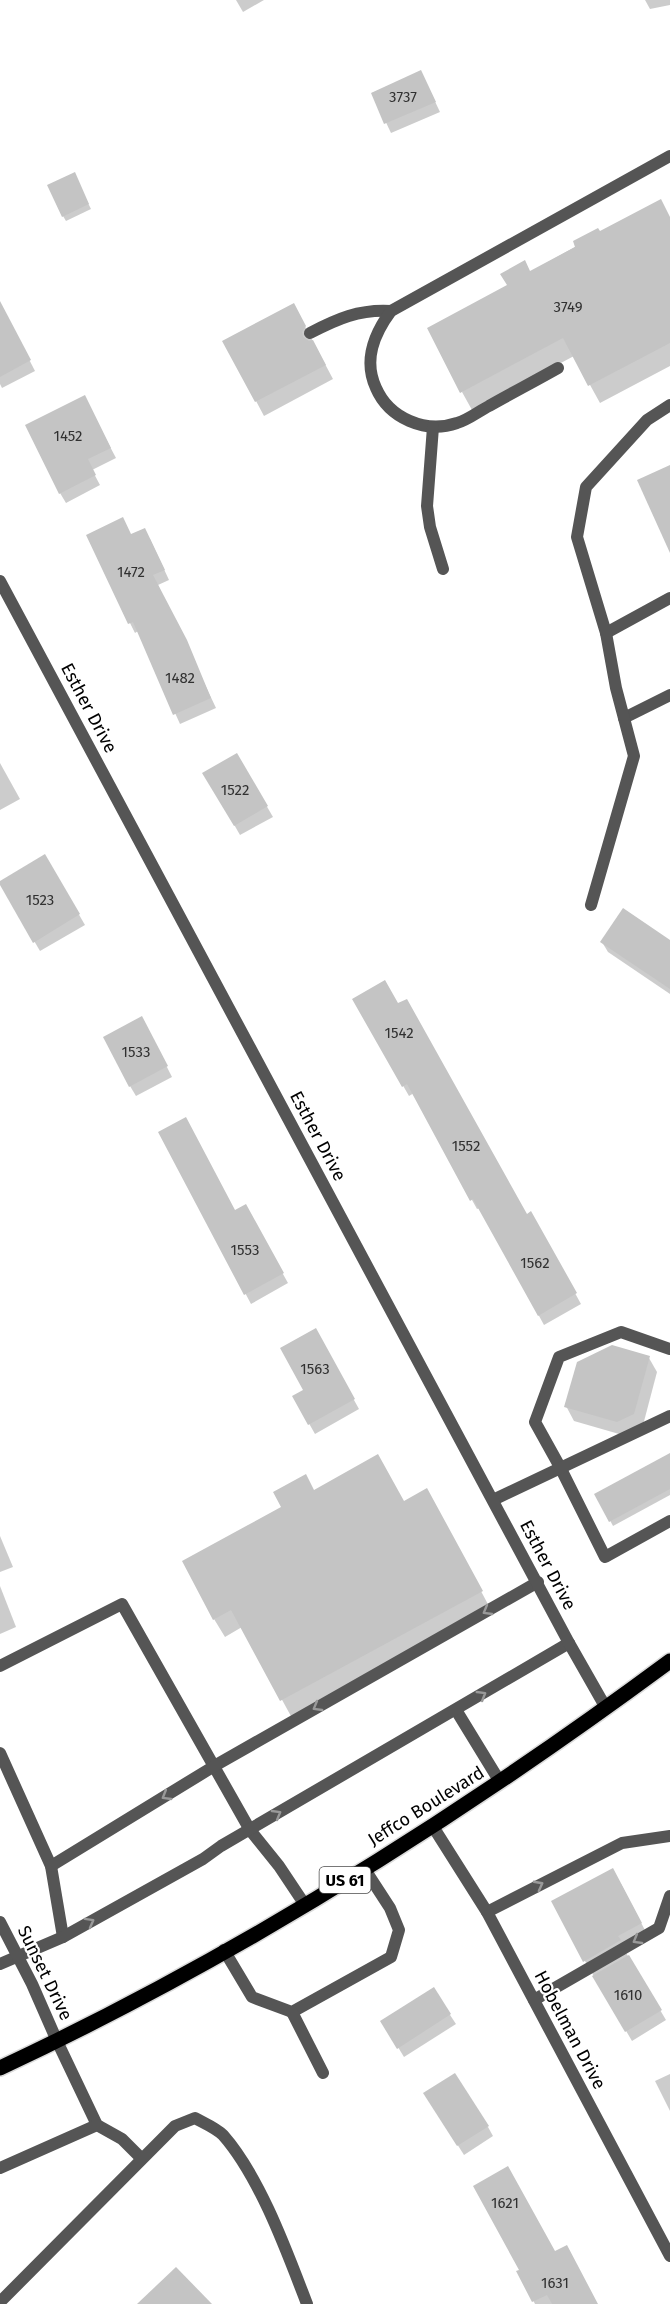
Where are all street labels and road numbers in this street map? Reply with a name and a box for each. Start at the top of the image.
street label: Esther Drive [56,659,122,757]
street label: Esther Drive [285,1087,351,1185]
street label: Esther Drive [515,1516,581,1614]
street label: Jeffco Boulevard [364,1761,488,1851]
road number: US 61 [320,1867,370,1893]
street label: Sunset Drive [13,1922,77,2024]
street label: Hobelman Drive [529,1967,611,2093]

